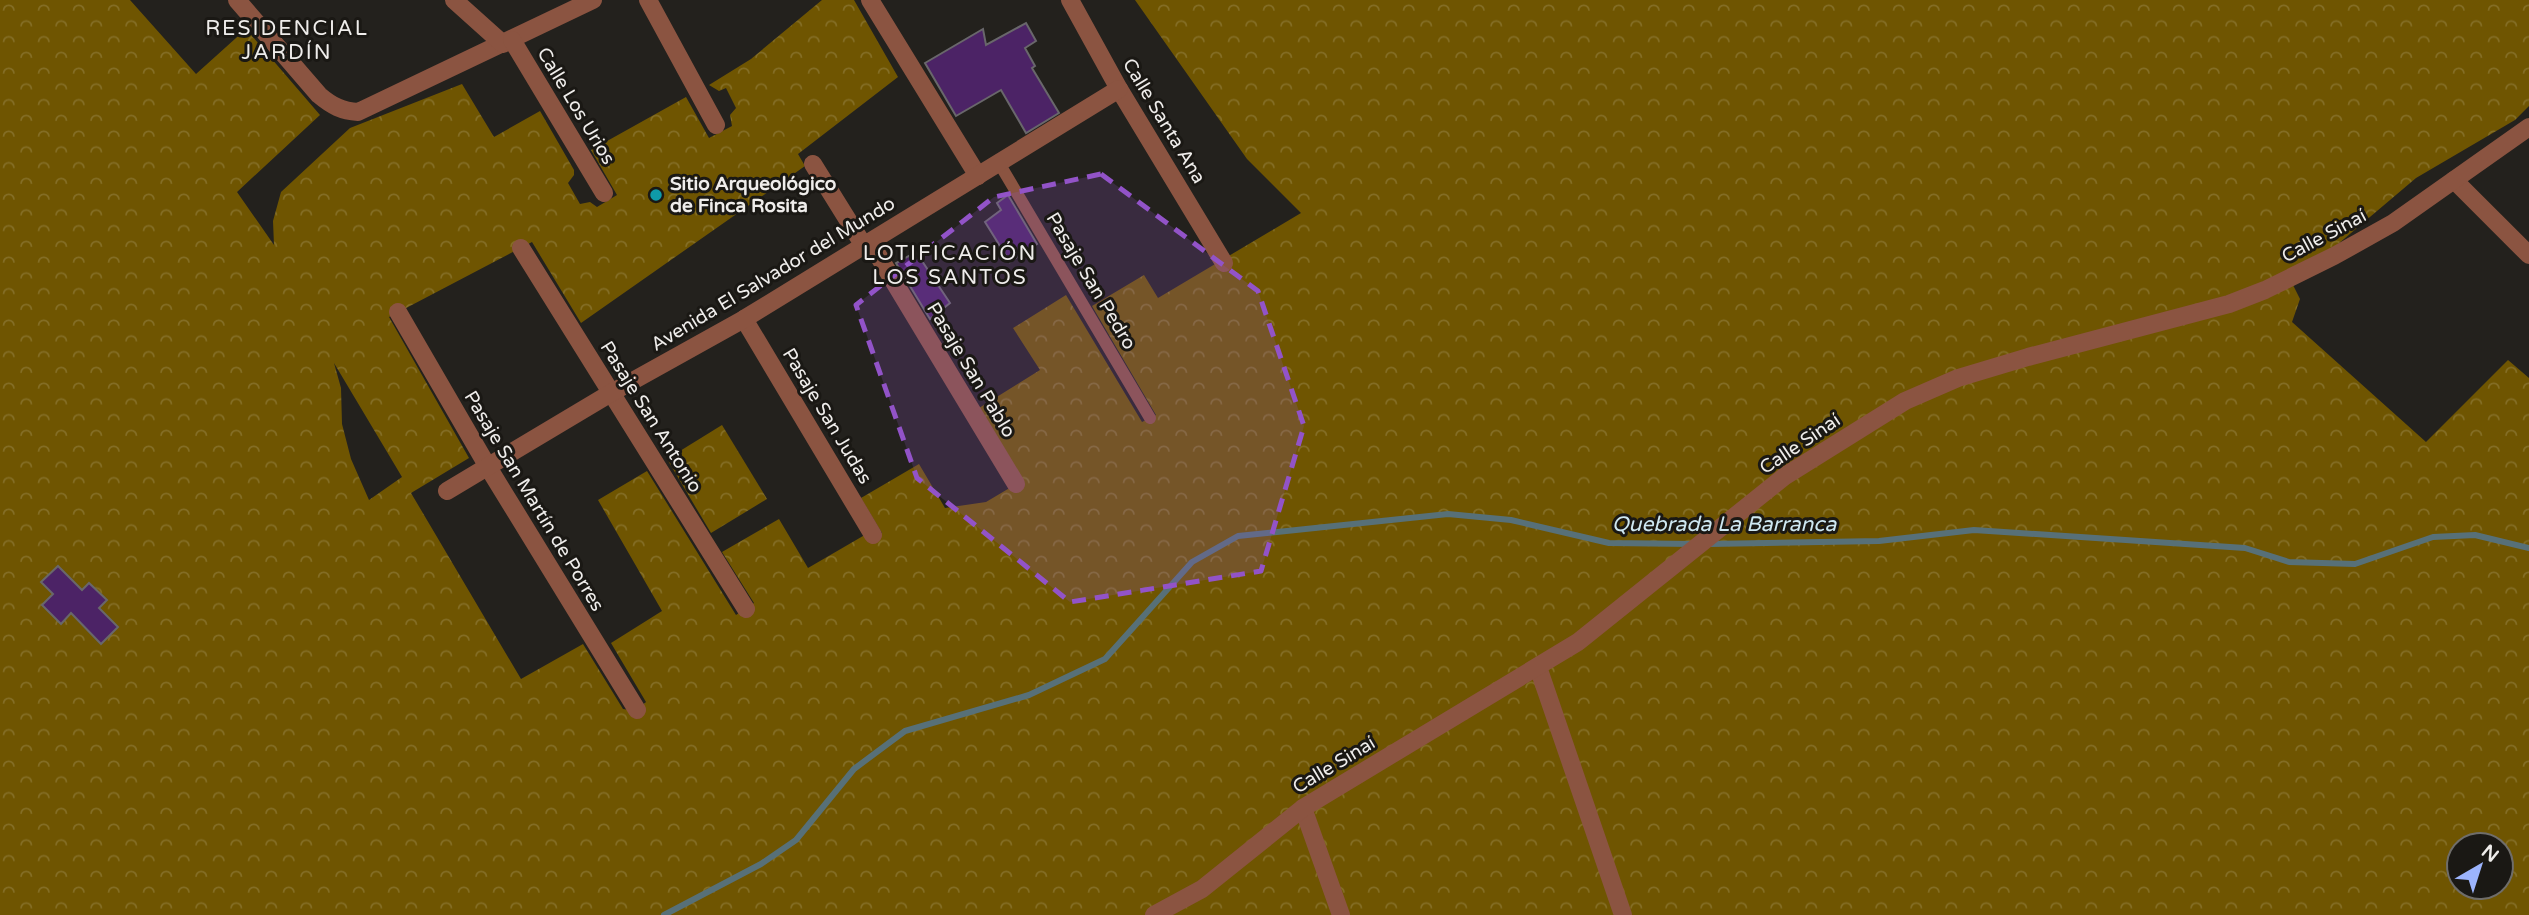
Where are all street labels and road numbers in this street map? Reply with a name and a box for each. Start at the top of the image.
street label: Calle Los Urios [532,44,620,168]
street label: Calle Santa Ana [1118,54,1210,188]
street label: Avenida El Salvador del Mundo [647,192,899,356]
street label: Calle Sinaí [2278,205,2370,267]
street label: Pasaje San Pedro [1041,208,1141,354]
street label: Pasaje San Pablo [922,299,1020,441]
street label: Pasaje San Antonio [596,337,706,497]
street label: Pasaje San Judas [778,344,876,488]
street label: Pasaje San Martín de Porres [459,387,609,615]
street label: Calle Sinaí [1756,409,1845,479]
street label: Calle Sinaí [1289,732,1379,798]

